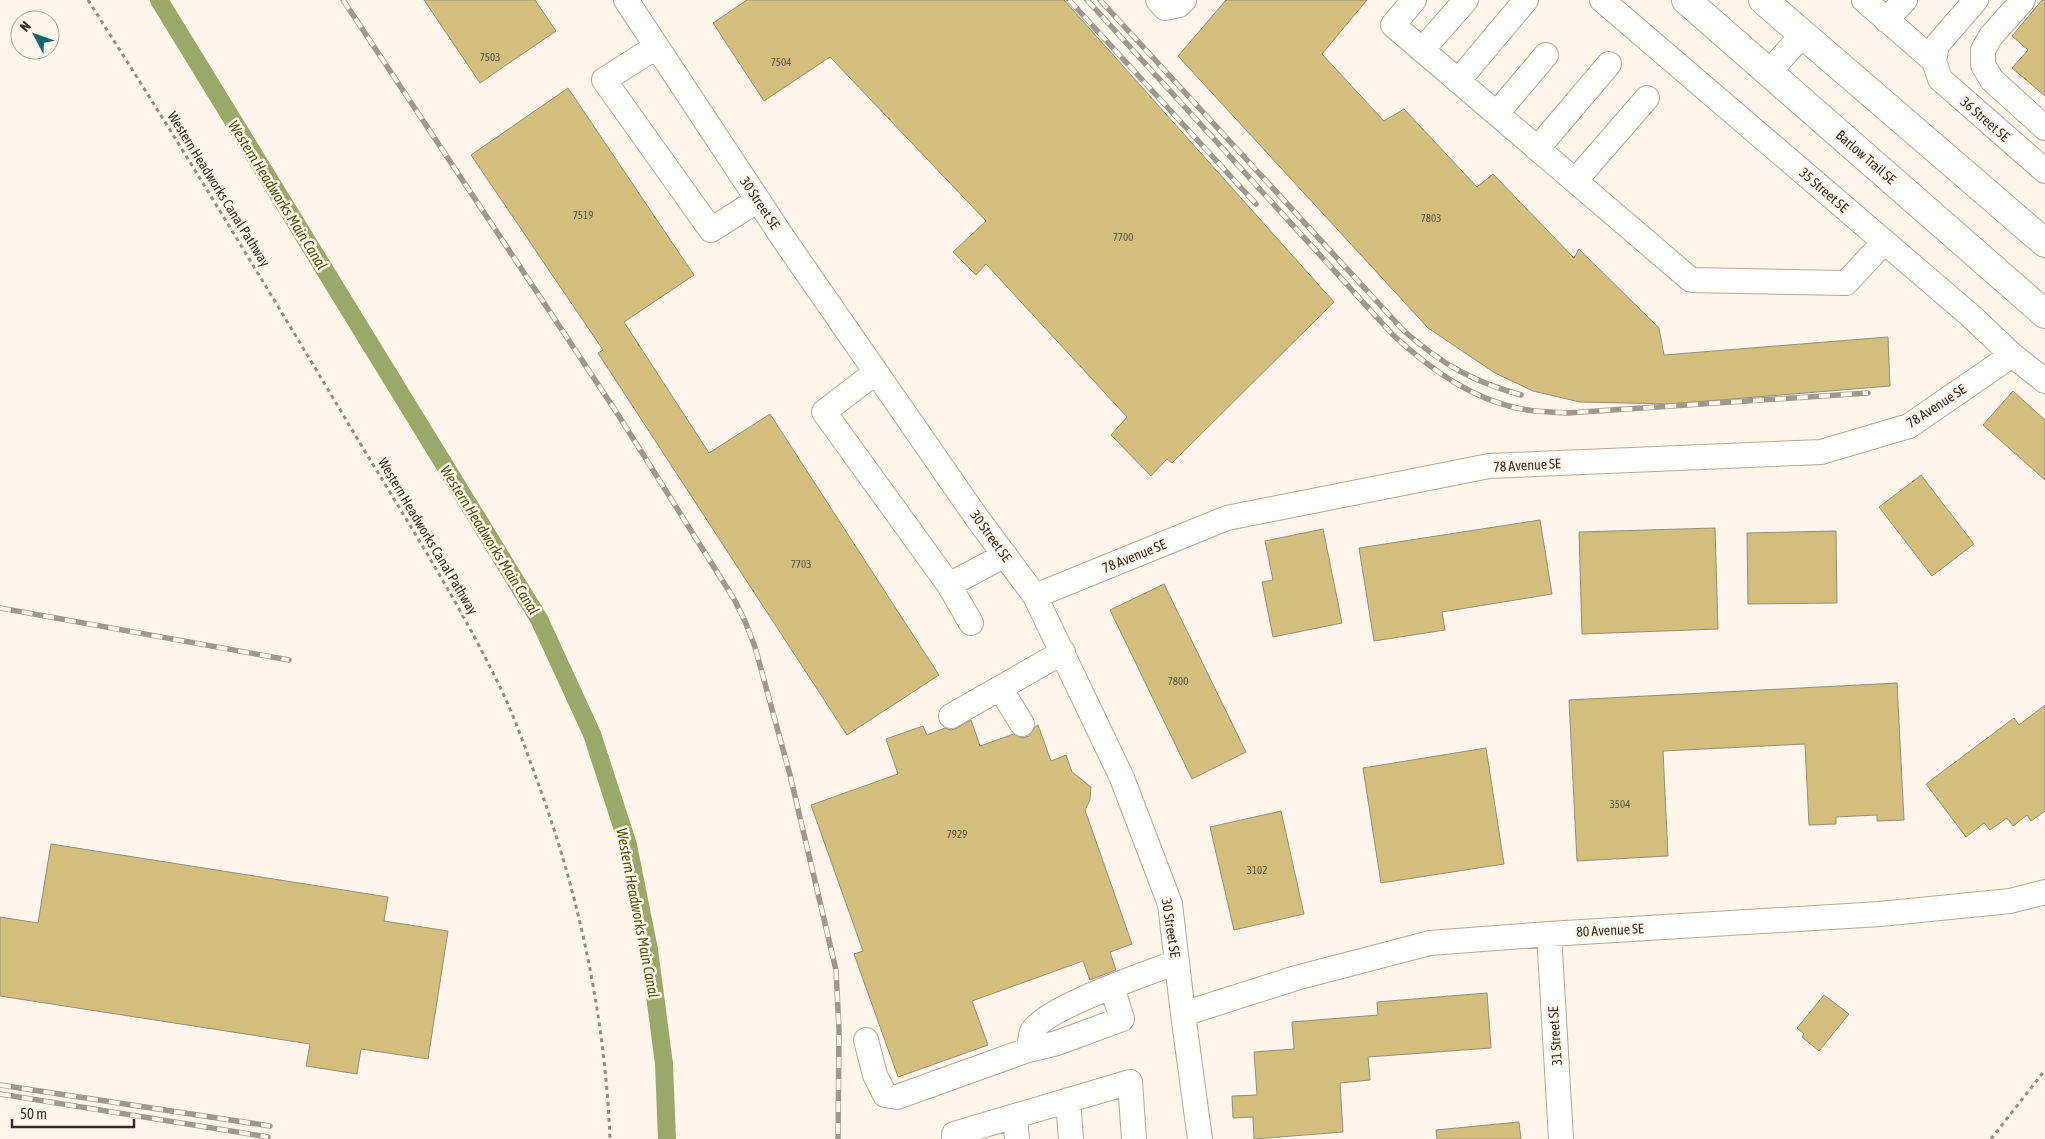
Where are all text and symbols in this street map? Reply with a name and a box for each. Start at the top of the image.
north arrow [10,10,60,60]
text: N [16,18,34,35]
house number: 7503 [480,51,500,63]
house number: 7504 [771,56,791,68]
street label: 36 Street SE [1957,93,2013,145]
street label: Western Headworks Canal Pathway [165,109,274,270]
water label: Western Headworks Main Canal [225,117,331,273]
street label: Barlow Trail SE [1833,127,1899,187]
street label: 35 Street SE [1796,164,1852,216]
street label: 30 Street SE [737,174,783,232]
house number: 7519 [573,209,593,221]
house number: 7803 [1421,212,1441,224]
house number: 7700 [1113,231,1133,243]
street label: 78 Avenue SE [1903,381,1969,431]
street label: Western Headworks Canal Pathway [375,455,481,617]
street label: 78 Avenue SE [1493,455,1561,475]
water label: Western Headworks Main Canal [437,462,543,618]
street label: 30 Street SE [967,507,1015,565]
street label: 78 Avenue SE [1100,536,1168,576]
house number: 7703 [791,558,811,570]
house number: 7800 [1168,675,1188,687]
house number: 3504 [1610,798,1630,810]
water label: Western Headworks Main Canal [613,827,663,999]
house number: 7929 [947,828,967,840]
house number: 3102 [1247,864,1267,876]
street label: 30 Street SE [1158,897,1184,959]
street label: 80 Avenue SE [1576,920,1644,940]
street label: 31 Street SE [1545,1006,1565,1066]
scale bar [12,1096,135,1128]
text: 50 m [20,1105,47,1122]

